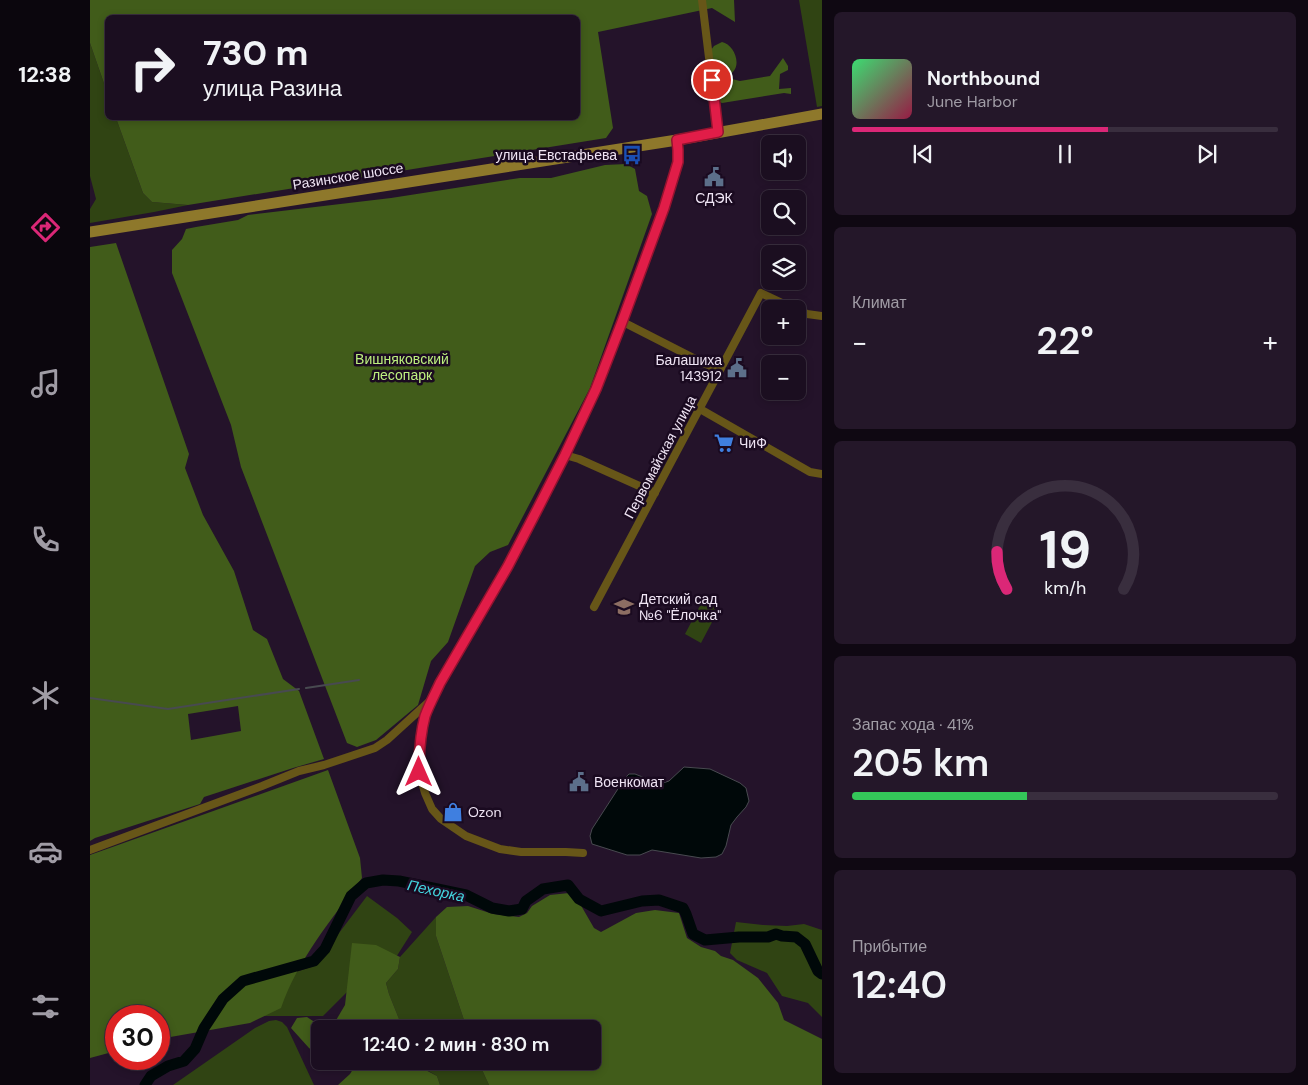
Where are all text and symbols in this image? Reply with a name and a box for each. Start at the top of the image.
text: 730 m [203,30,308,76]
icon: right [120,35,185,100]
pin [691,59,733,101]
text: 12:38 [18,60,72,89]
icon: arrive [698,66,726,94]
text: Northbound [927,66,1040,91]
text: улица Разина [203,74,342,103]
text: June Harbor [927,91,1018,112]
map controls [761,135,806,400]
button: sound [761,135,806,180]
icon: previous [909,140,937,168]
icon: pause [1051,140,1079,168]
icon: next [1193,140,1221,168]
bus stop icon: улица Евстафьева [621,144,643,166]
place label: улица Евстафьева [495,146,617,164]
street label: Разинское шоссе [291,158,405,194]
public building icon: СДЭК [703,166,725,188]
place label: СДЭК [695,189,734,207]
button: search [761,190,806,235]
icon: directions [28,210,63,245]
button: layers [761,245,806,290]
text: Климат [852,292,906,313]
button: + [761,300,806,345]
text: 22° [1036,316,1094,366]
text: − [852,324,867,361]
text: + [1263,324,1278,361]
park label: Вишняковский лесопарк [355,350,449,384]
place label: Балашиха 143912 [655,351,722,385]
button: − [761,355,806,400]
public building icon: Балашиха 143912 [726,357,748,379]
icon: music [28,366,63,401]
street label: Первомайская улица [620,392,700,522]
supermarket icon: ЧиФ [713,432,735,454]
place label: ЧиФ [739,434,767,452]
text: 19 [1039,516,1091,584]
icon: phone [28,522,63,557]
text: km/h [1044,576,1086,600]
place label: Детский сад №6 "Ёлочка" [639,590,721,624]
school or university icon: Детский сад №6 "Ёлочка" [613,596,635,618]
icon: climate [28,678,63,713]
text: Запас хода · 41% [852,714,974,735]
text: 205 km [852,738,989,788]
position arrow [392,745,444,797]
public building icon: Военкомат [568,771,590,793]
place label: Военкомат [594,773,665,791]
shop icon: Ozon [442,801,464,823]
place label: Ozon [468,803,502,821]
icon: car [28,834,63,869]
water label: Пехорка [406,875,466,907]
text: Прибытие [852,936,927,957]
text: 12:40 [852,960,947,1010]
icon: filters [28,989,63,1024]
speed limit sign: 30 [105,1005,170,1070]
text: 12:40 · 2 мин · 830 m [363,1032,549,1057]

